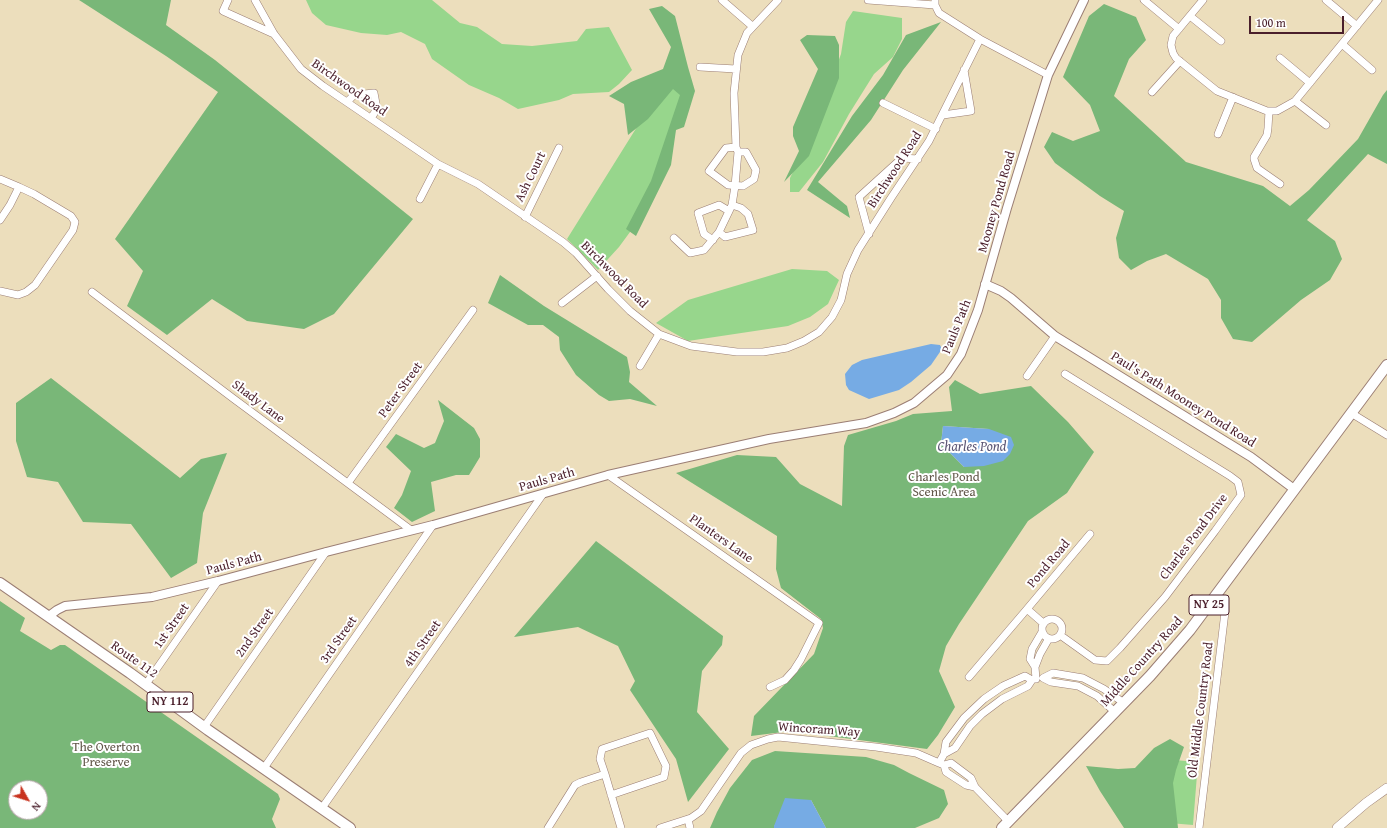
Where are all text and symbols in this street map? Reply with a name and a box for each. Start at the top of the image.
scale bar [1251,8,1346,34]
text: 100 m [1256,14,1286,31]
street label: Birchwood Road [308,56,390,120]
street label: Birchwood Road [864,129,926,211]
street label: Ash Court [512,149,550,205]
street label: Mooney Pond Road [975,150,1019,254]
street label: Birchwood Road [577,238,651,312]
street label: Pauls Path [939,298,975,356]
street label: Paul's Path Mooney Pond Road [1108,349,1258,451]
street label: Peter Street [376,359,426,421]
street label: Shady Lane [229,377,287,427]
water label: Charles Pond [937,439,1007,455]
street label: Pauls Path [518,465,576,495]
park label: Charles Pond Scenic Area [908,470,980,501]
street label: Charles Pond Drive [1157,491,1231,583]
street label: Planters Lane [686,511,756,567]
street label: Pond Road [1024,537,1074,591]
street label: Pauls Path [205,549,263,579]
road number: NY 25 [1189,595,1229,615]
street label: 1st Street [151,600,193,652]
street label: 2nd Street [232,605,278,661]
street label: 3rd Street [317,613,361,667]
street label: Middle Country Road [1098,614,1186,710]
street label: 4th Street [401,617,445,671]
street label: Route 112 [108,638,160,682]
street label: Old Middle Country Road [1185,641,1217,779]
road number: NY 112 [147,692,193,712]
street label: Wincoram Way [777,719,861,741]
park label: The Overton Preserve [72,740,140,771]
north arrow [8,780,48,820]
text: N [28,799,45,815]

